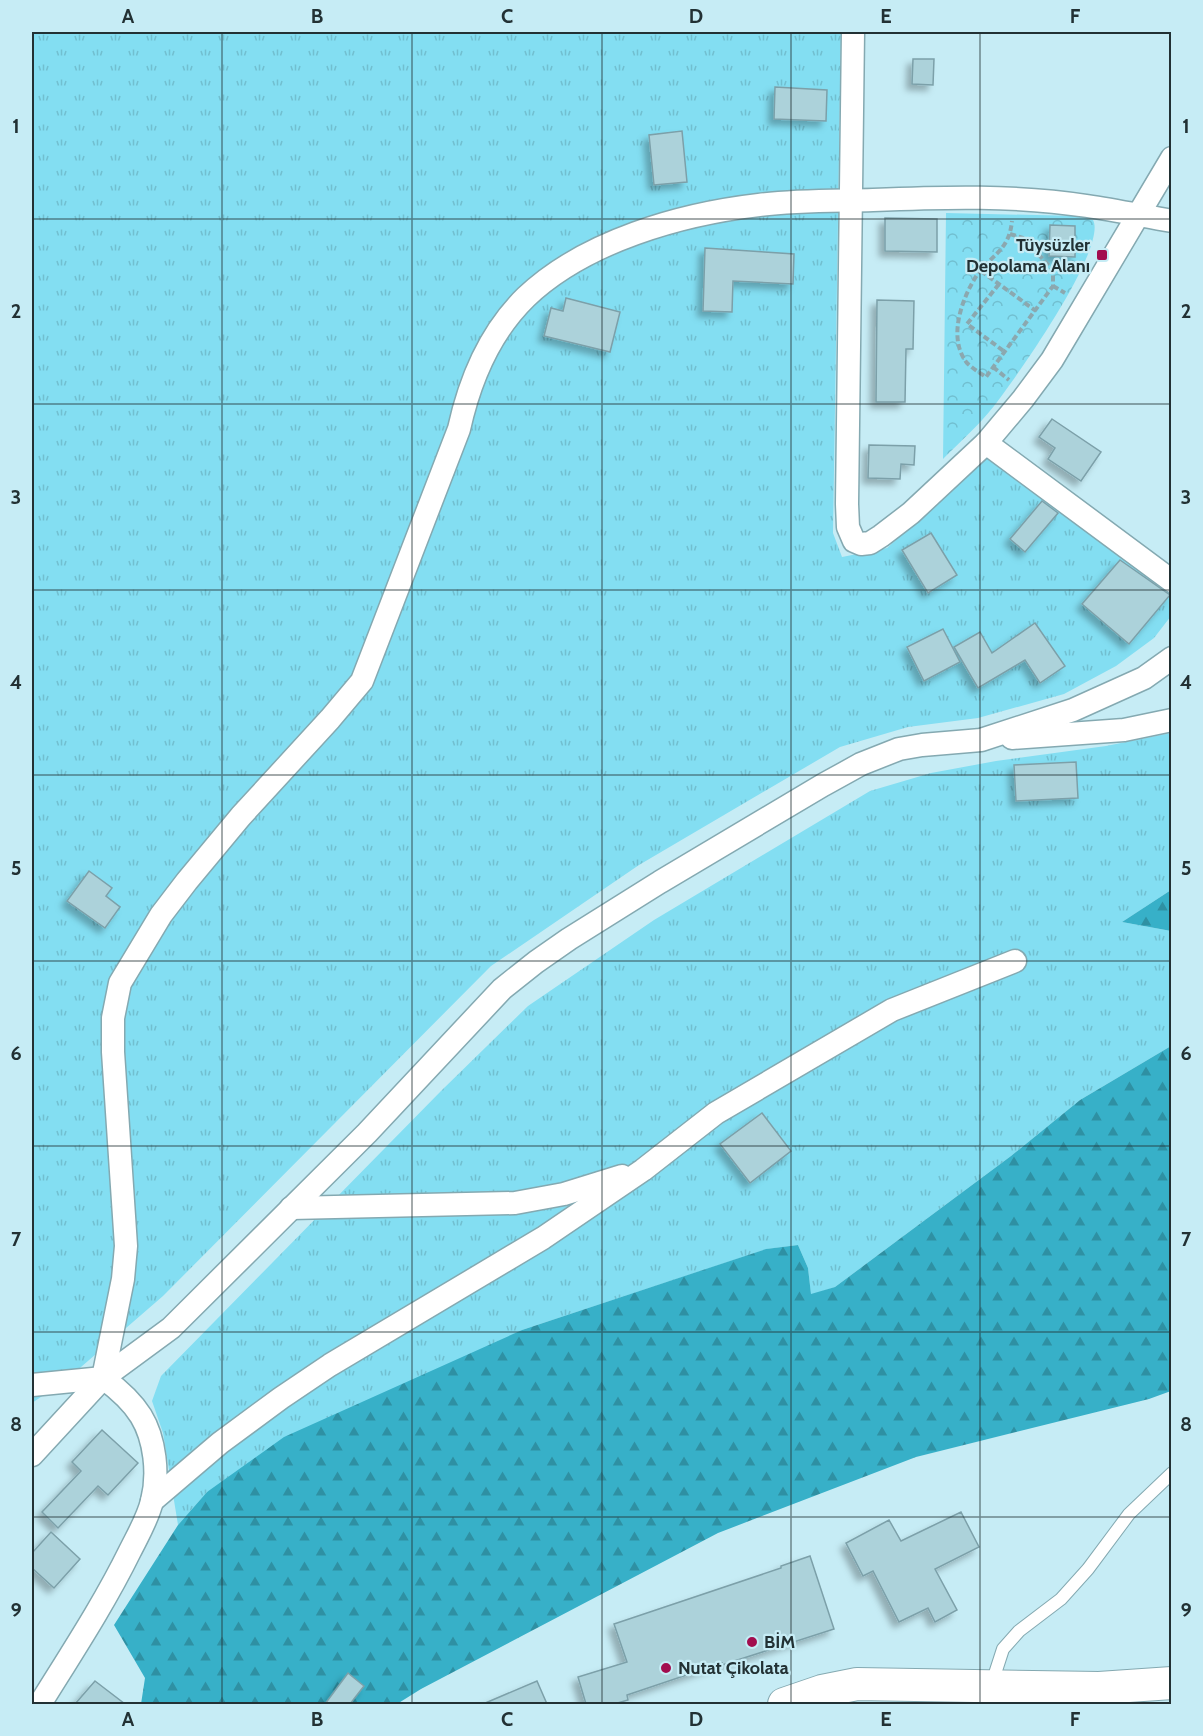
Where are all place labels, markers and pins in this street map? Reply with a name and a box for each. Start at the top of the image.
place label: Tüysüzler Depolama Alanı [966,234,1090,277]
marker: Tüysüzler Depolama Alanı [1095,248,1109,262]
place label: BİM [764,1631,795,1653]
marker: BİM [745,1635,759,1649]
place label: Nutat Çikolata [678,1657,789,1679]
marker: Nutat Çikolata [659,1661,673,1675]

